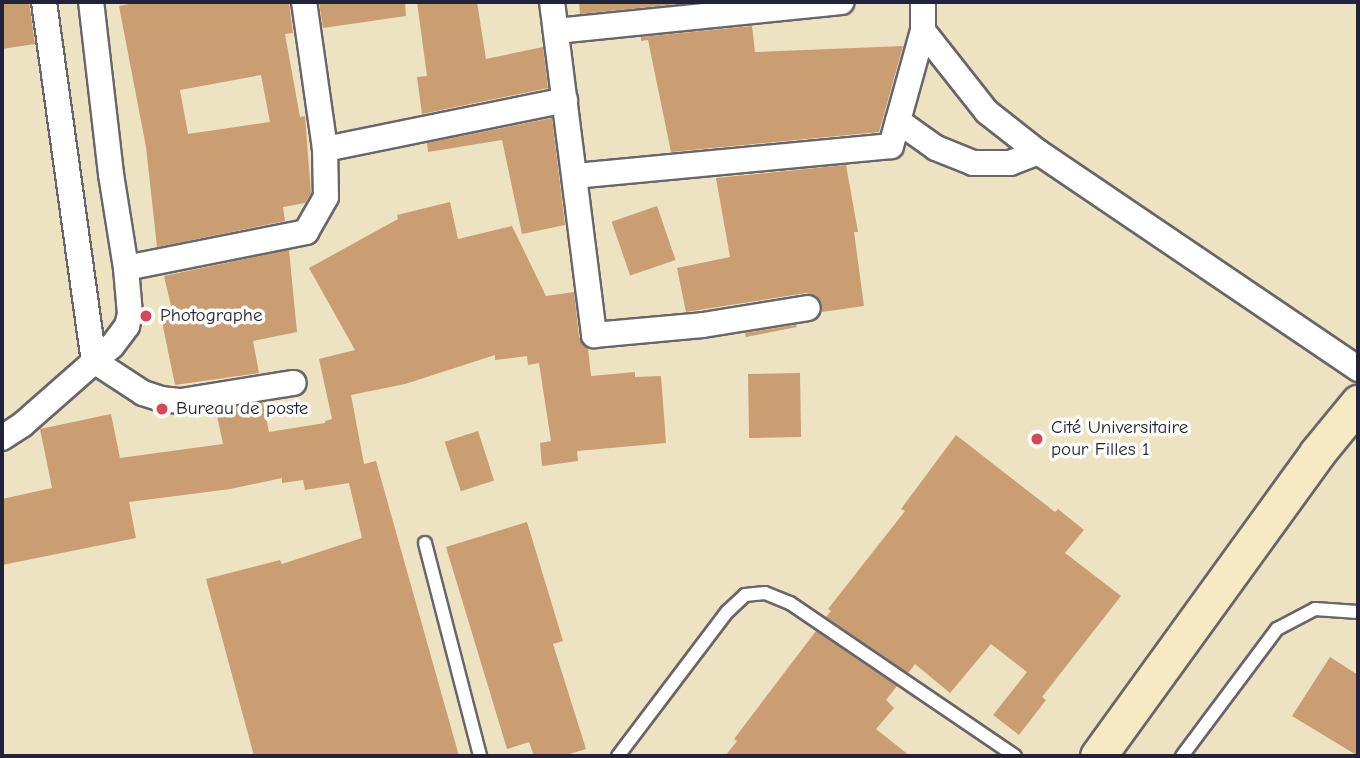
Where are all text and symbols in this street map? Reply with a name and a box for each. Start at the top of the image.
place label: Photographe [160,305,262,327]
marker: Photographe [138,308,154,324]
place label: Bureau de poste [176,398,308,420]
marker: Bureau de poste [154,401,170,417]
place label: Cité Universitaire pour Filles 1 [1051,417,1188,461]
marker: Cité Universitaire pour Filles 1 [1029,431,1045,447]

